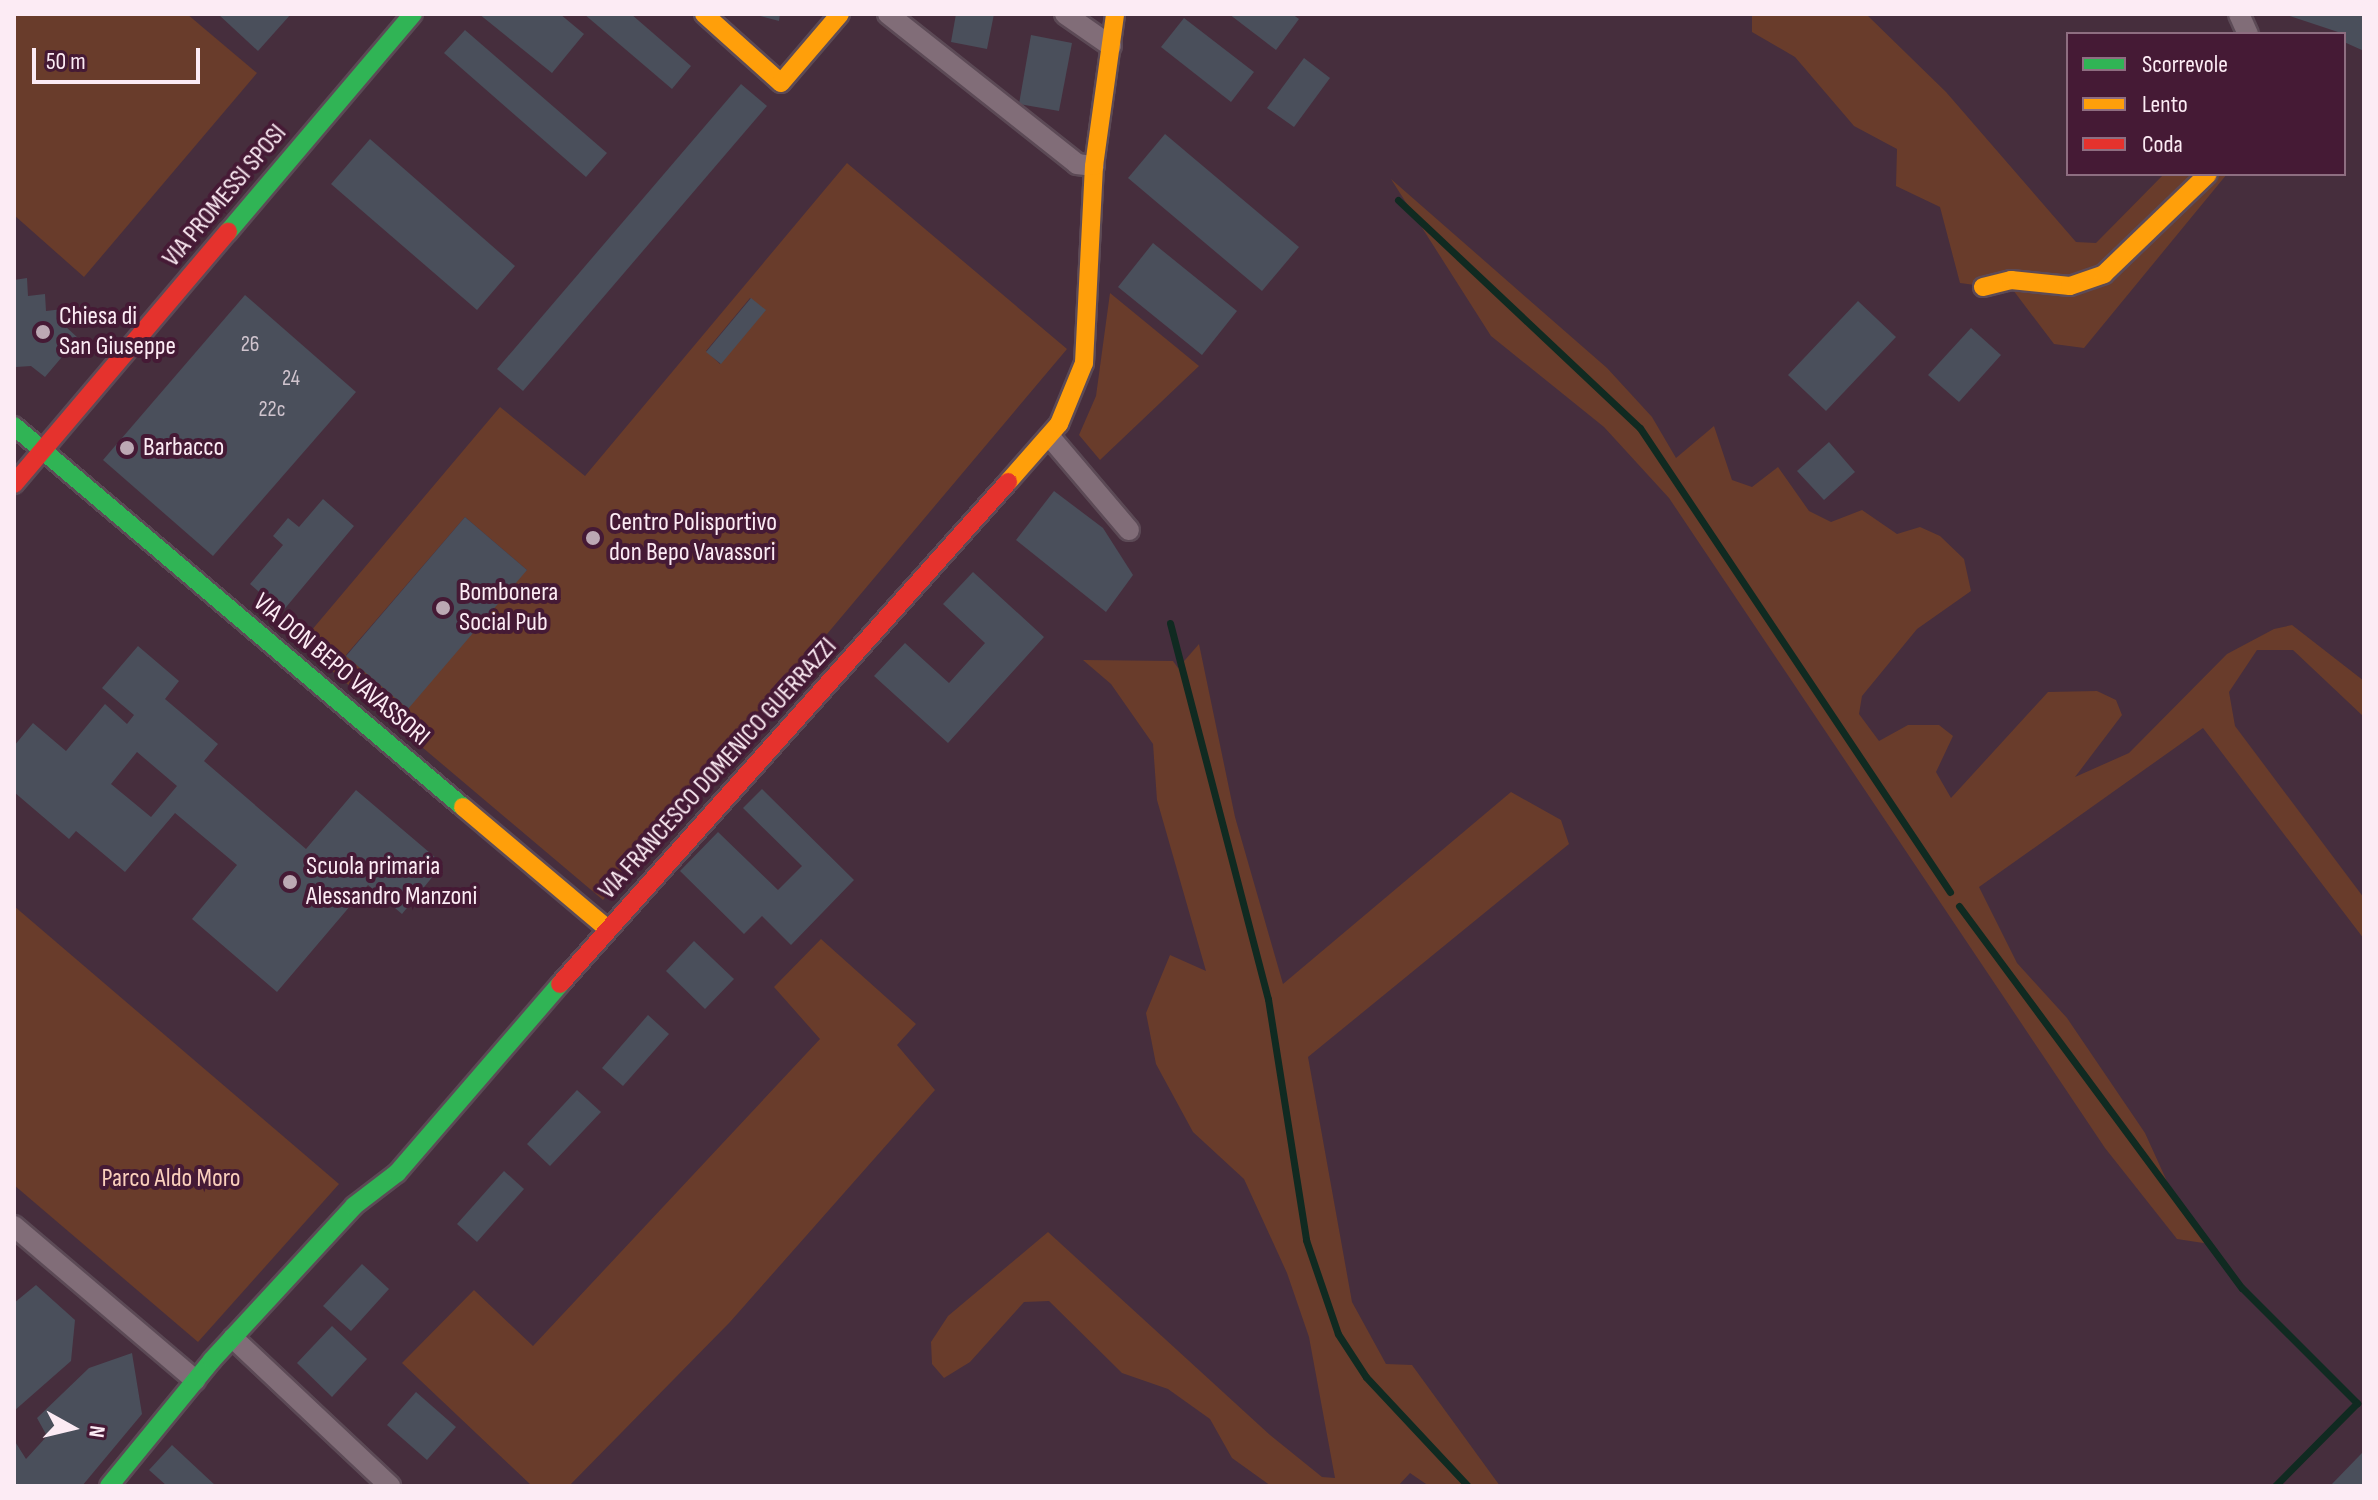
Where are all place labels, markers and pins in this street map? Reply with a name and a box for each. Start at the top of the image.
place label: Chiesa di San Giuseppe [59,301,176,362]
marker: Chiesa di San Giuseppe [34,323,52,341]
place label: Barbacco [143,432,224,464]
marker: Barbacco [118,439,136,457]
place label: Centro Polisportivo don Bepo Vavassori [609,507,777,568]
marker: Centro Polisportivo don Bepo Vavassori [584,529,602,547]
place label: Bombonera Social Pub [459,577,558,638]
marker: Bombonera Social Pub [434,599,452,617]
place label: Scuola primaria Alessandro Manzoni [306,851,477,912]
marker: Scuola primaria Alessandro Manzoni [281,873,299,891]

